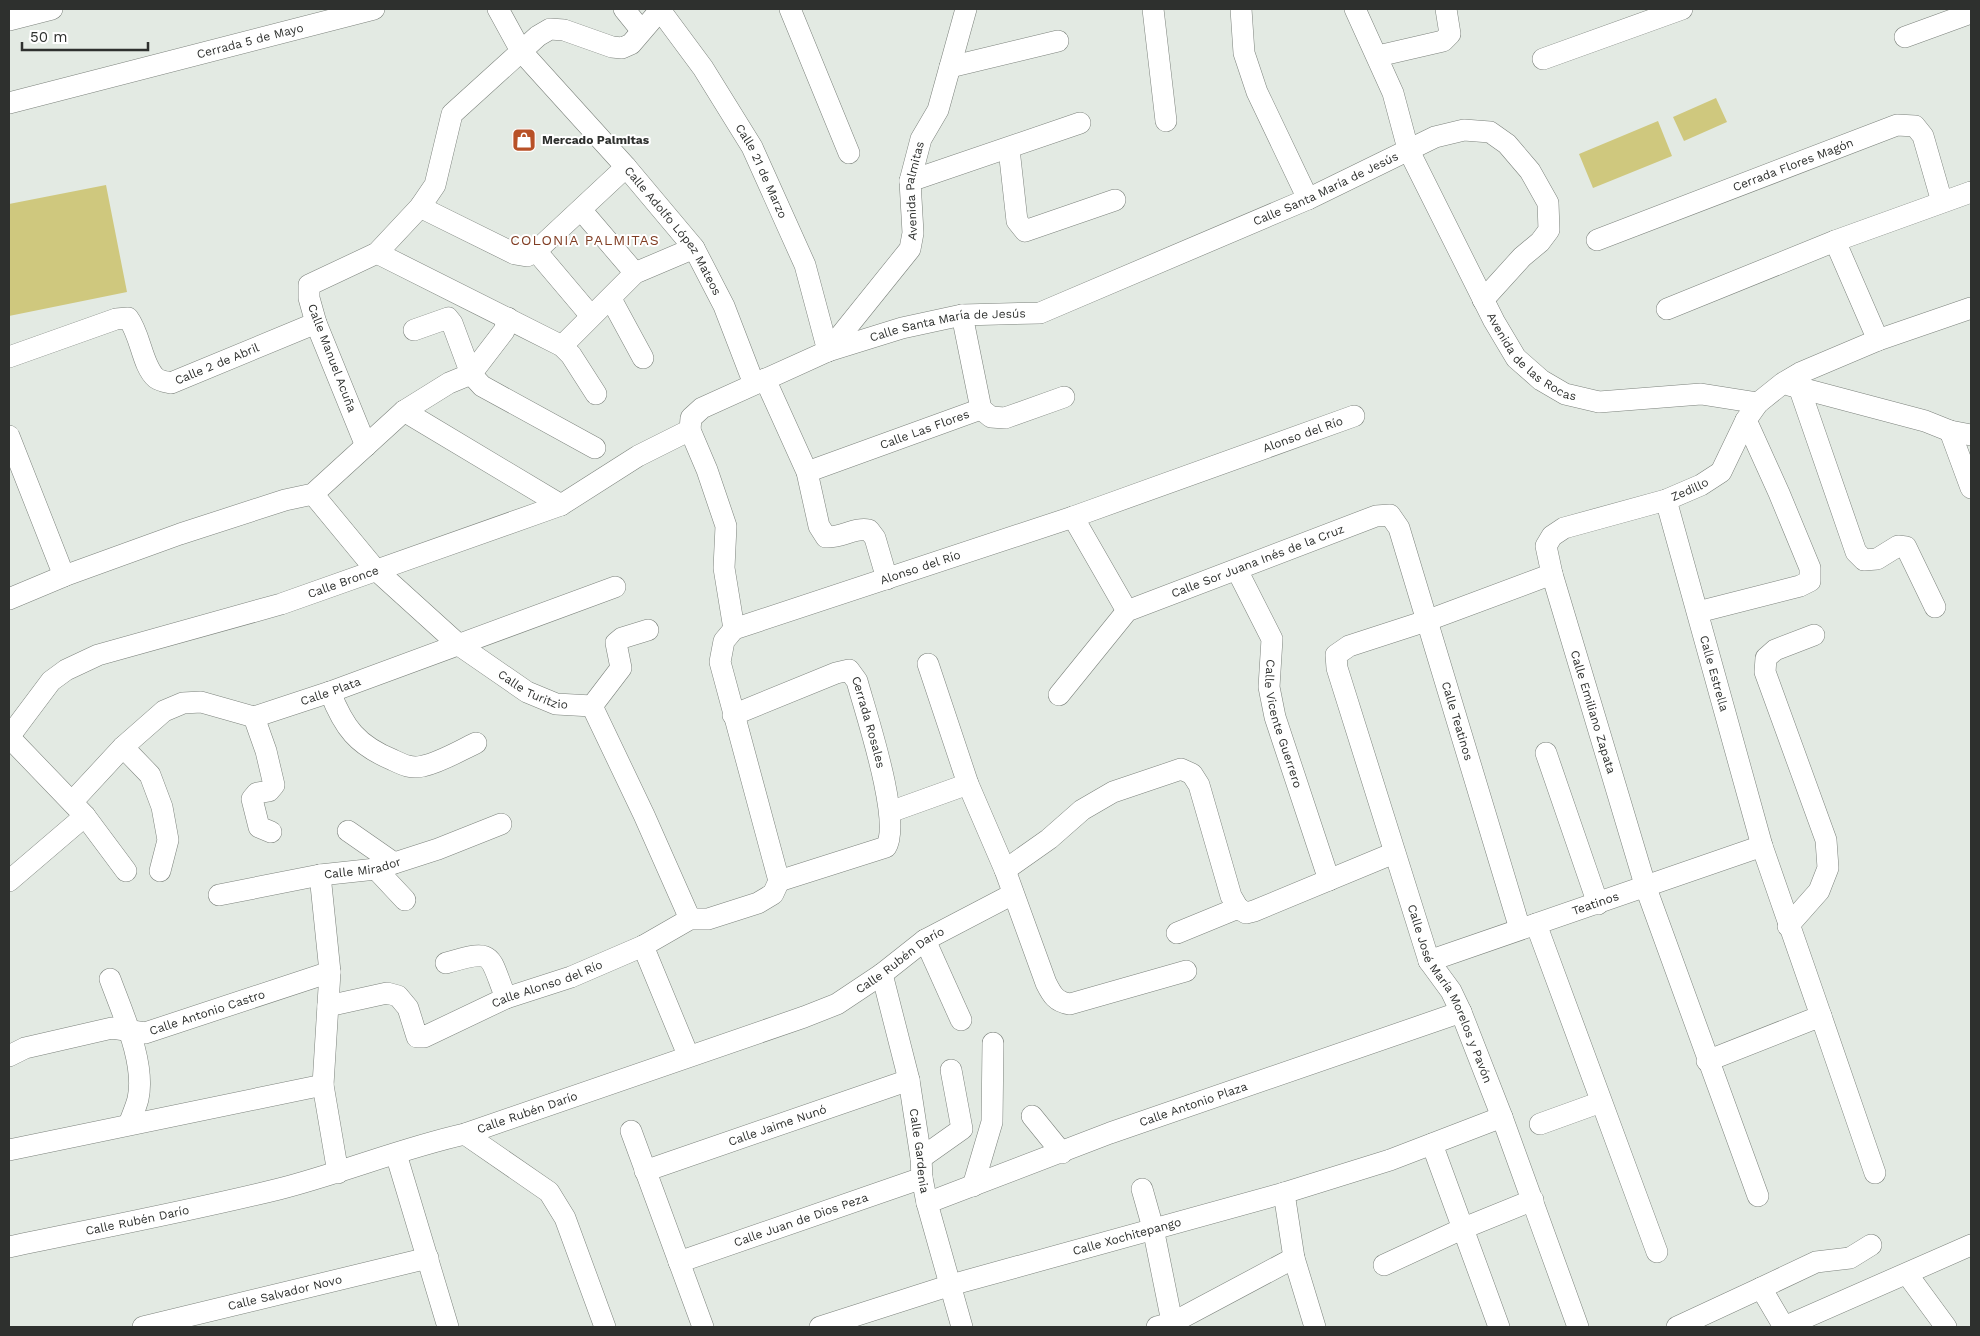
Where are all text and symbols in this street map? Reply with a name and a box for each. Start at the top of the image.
scale bar [22,20,149,52]
street label: Cerrada 5 de Mayo [195,20,305,61]
text: 50 m [30,28,67,46]
street label: Calle 21 de Marzo [732,121,790,221]
shop icon: Mercado Palmitas [511,127,537,153]
place label: Mercado Palmitas [542,133,650,147]
street label: Cerrada Flores Magón [1731,135,1855,194]
street label: Avenida Palmitas [903,140,927,241]
street label: Calle Santa María de Jesús [1251,149,1400,229]
street label: Calle Adolfo López Mateos [622,164,724,298]
district label: COLONIA PALMITAS [510,232,660,248]
street label: Calle Manuel Acuña [305,302,359,414]
street label: Calle Santa María de Jesús [868,306,1026,345]
street label: Avenida de las Rocas [1484,310,1578,403]
street label: Calle 2 de Abril [173,340,261,388]
street label: Calle Las Flores [878,407,971,452]
street label: Alonso del Río [1261,414,1345,455]
street label: Zedillo [1669,475,1711,504]
street label: Calle Sor Juana Inés de la Cruz [1169,522,1346,600]
street label: Alonso del Río [878,548,962,587]
street label: Calle Bronce [306,563,381,601]
street label: Calle Estrella [1697,634,1731,713]
street label: Calle Emiliano Zapata [1568,649,1619,776]
street label: Calle Vicente Guerrero [1262,659,1305,790]
street label: Calle Turitzio [495,667,568,712]
street label: Cerrada Rosales [849,673,888,770]
street label: Calle Plata [299,674,363,708]
street label: Calle Teatinos [1439,680,1476,762]
street label: Calle Mirador [323,854,403,882]
street label: Teatinos [1570,889,1621,918]
street label: Calle José María Morelos y Pavón [1405,903,1495,1085]
street label: Calle Rubén Darío [853,924,946,997]
street label: Calle Alonso del Río [489,957,605,1011]
street label: Calle Antonio Castro [148,987,267,1038]
street label: Calle Antonio Plaza [1137,1079,1249,1129]
street label: Calle Rubén Darío [475,1089,579,1136]
street label: Calle Jaime Nunó [726,1102,828,1149]
street label: Calle Gardenia [906,1107,932,1195]
street label: Calle Juan de Dios Peza [732,1190,870,1249]
street label: Calle Rubén Darío [84,1203,190,1238]
street label: Calle Xochitepango [1071,1215,1183,1258]
street label: Calle Salvador Novo [226,1272,343,1313]

